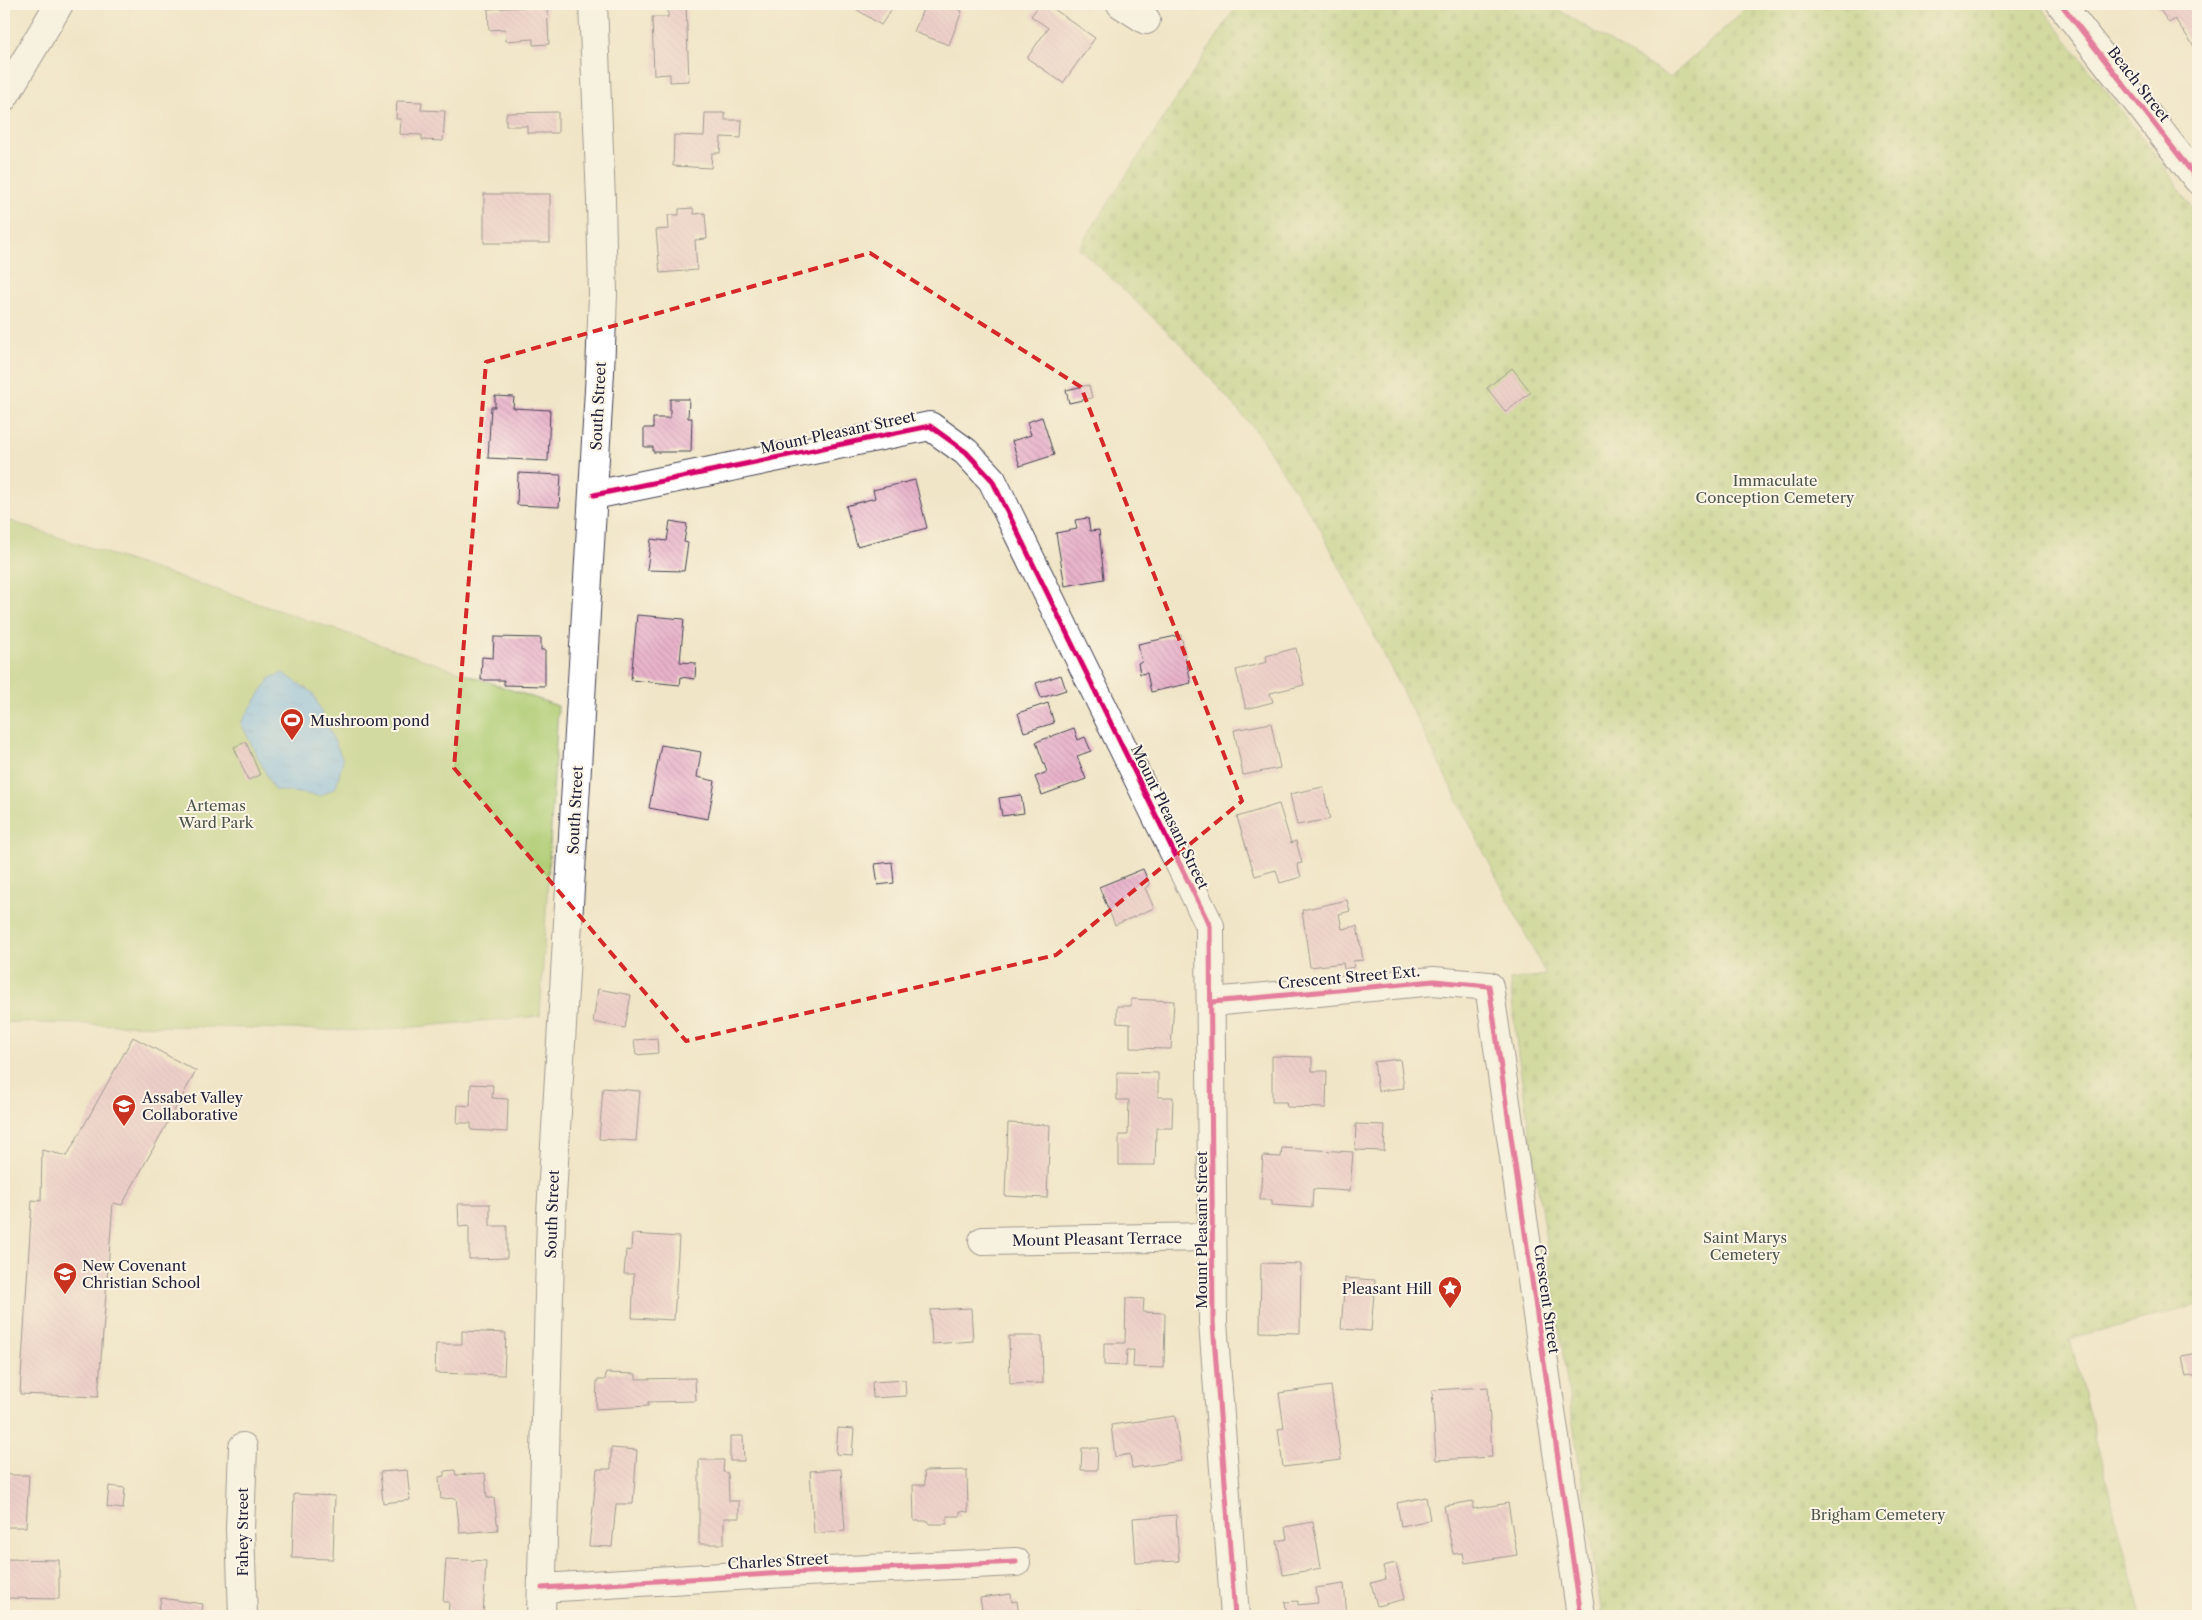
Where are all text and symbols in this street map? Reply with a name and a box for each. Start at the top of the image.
street label: Beach Street [2104,42,2175,126]
street label: South Street [586,361,610,451]
street label: Mount Pleasant Street [759,406,918,458]
park label: Immaculate Conception Cemetery [1696,471,1855,507]
sports icon: Mushroom pond [279,707,305,741]
place label: Mushroom pond [310,711,430,730]
street label: Mount Pleasant Street [1127,742,1214,893]
street label: South Street [563,765,587,855]
park label: Artemas Ward Park [178,796,255,832]
street label: Crescent Street Ext. [1277,961,1421,993]
place label: Assabet Valley Collaborative [141,1088,244,1124]
school or university icon: Assabet Valley Collaborative [111,1093,137,1127]
street label: Mount Pleasant Street [1192,1150,1211,1309]
street label: South Street [541,1169,563,1259]
street label: Mount Pleasant Terrace [1012,1228,1182,1250]
park label: Saint Marys Cemetery [1703,1228,1787,1264]
street label: Crescent Street [1530,1243,1564,1356]
place label: New Covenant Christian School [82,1256,201,1292]
school or university icon: New Covenant Christian School [52,1261,78,1295]
place icon: Pleasant Hill [1437,1275,1463,1309]
place label: Pleasant Hill [1342,1279,1433,1298]
street label: Fahey Street [233,1487,252,1577]
park label: Brigham Cemetery [1810,1505,1946,1524]
street label: Charles Street [727,1549,830,1573]

